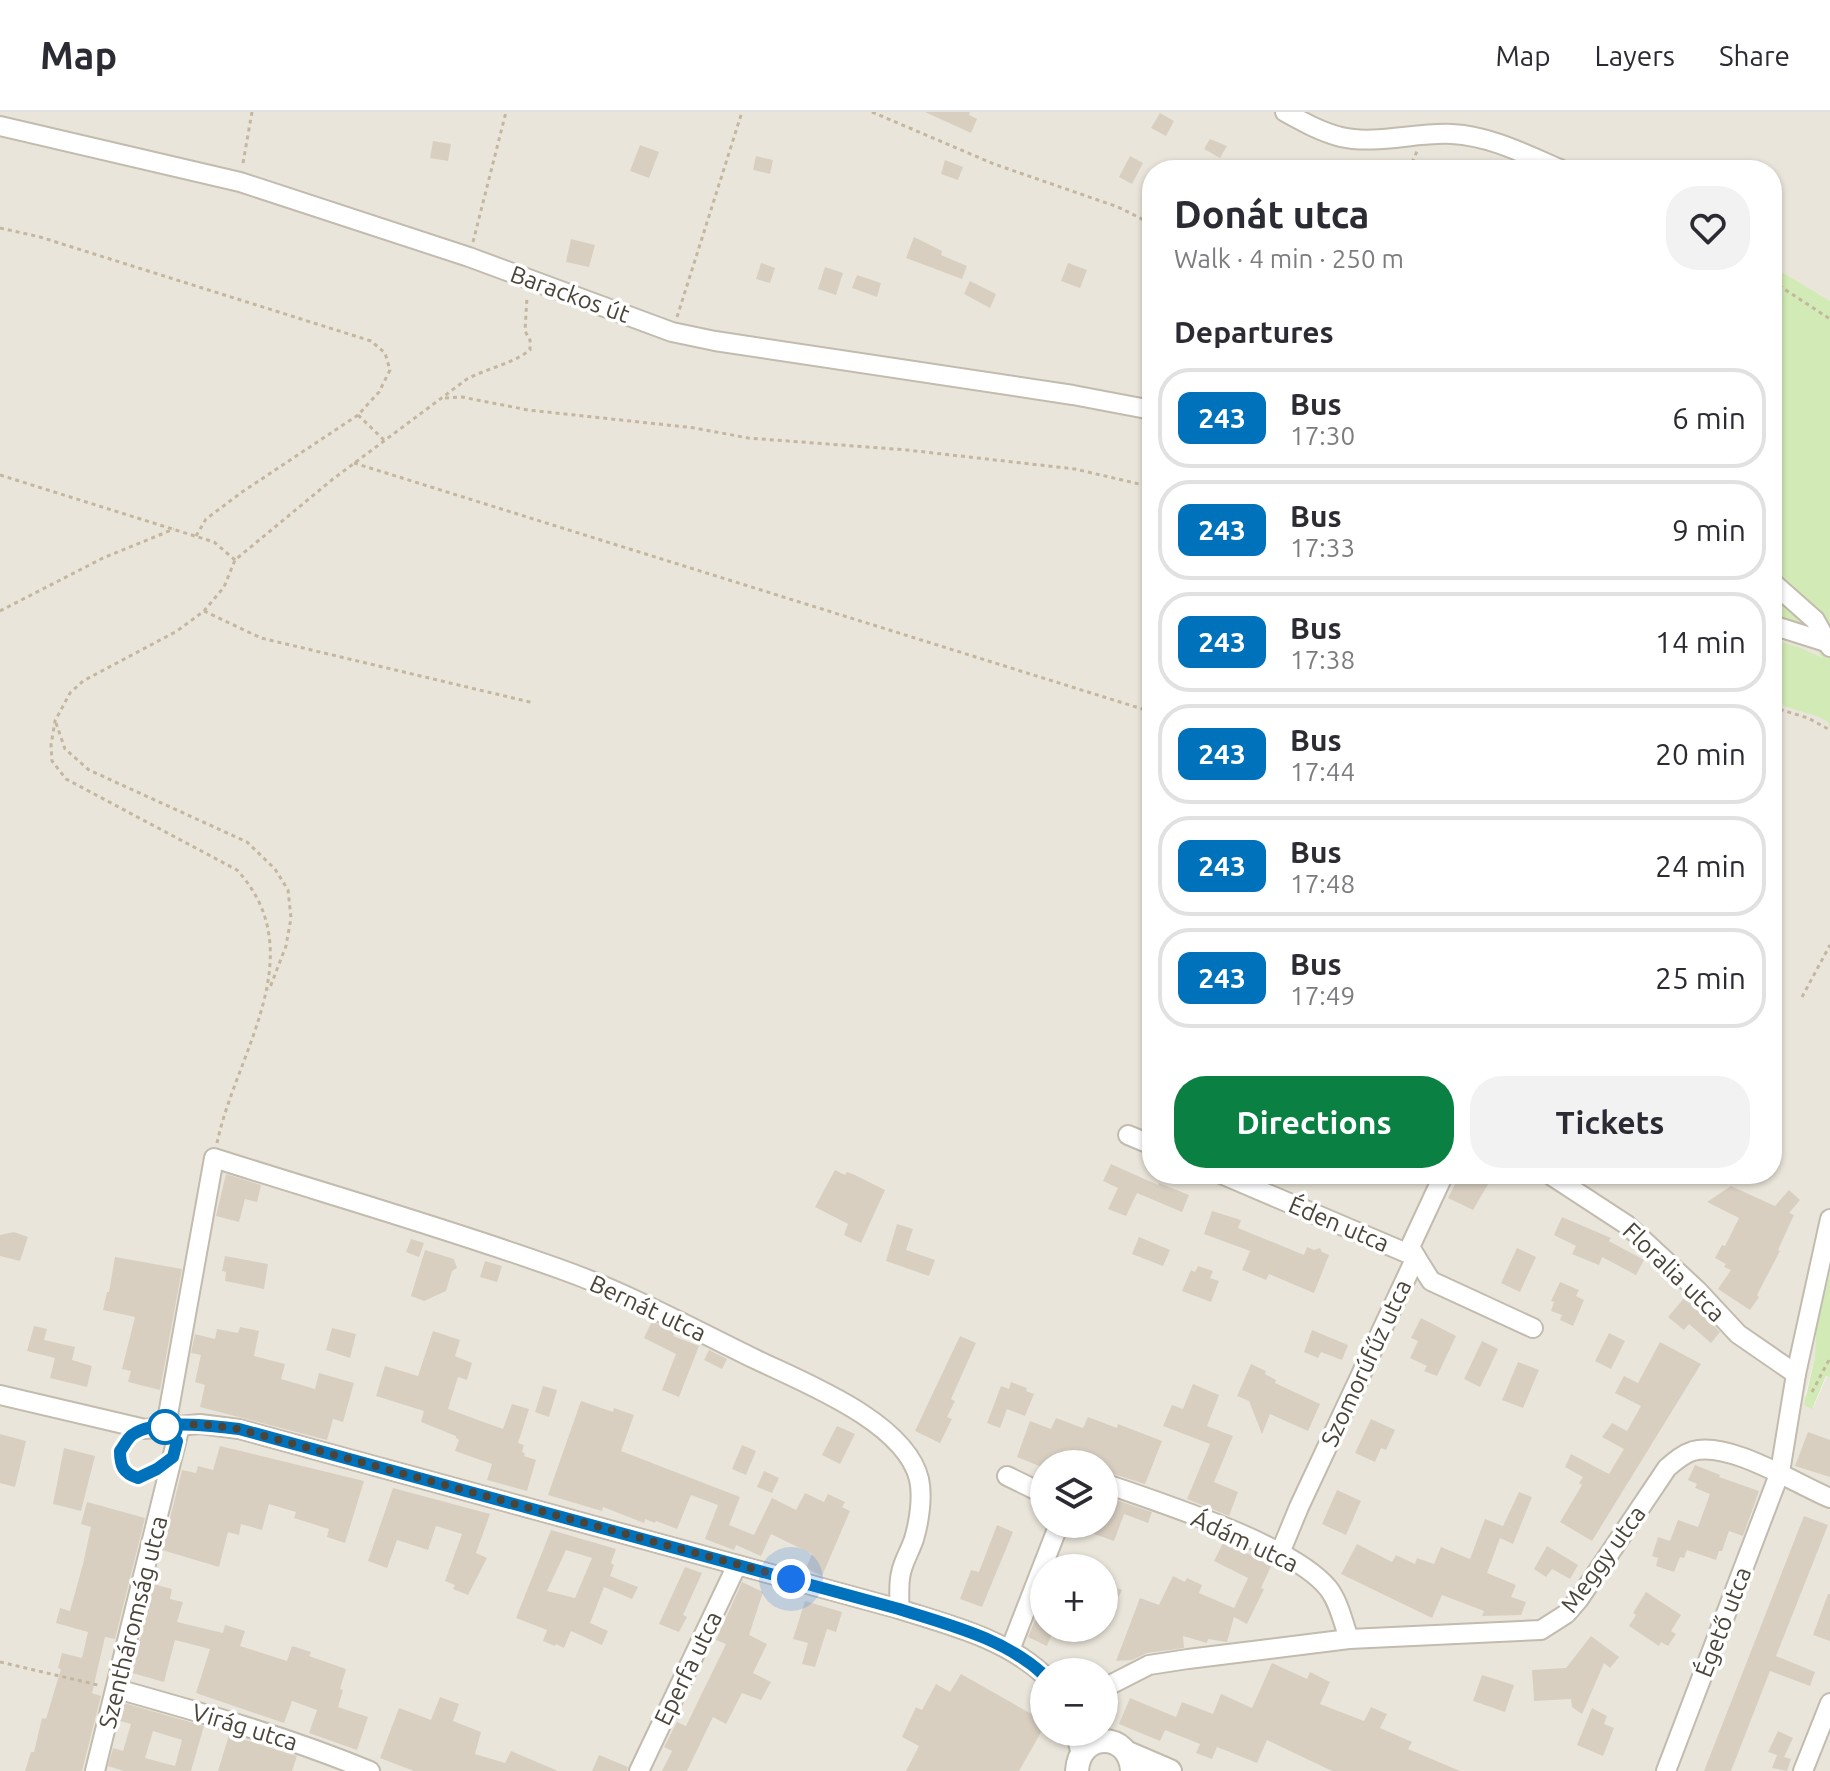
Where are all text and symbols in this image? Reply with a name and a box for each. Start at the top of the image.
text: Map [40,34,117,76]
text: Map [1495,40,1551,71]
text: Layers [1595,40,1675,71]
text: Share [1719,40,1790,71]
button: heart [1666,186,1750,270]
text: Donát utca [1174,193,1369,235]
text: Walk · 4 min · 250 m [1174,244,1404,273]
street label: Barackos út [507,260,634,328]
text: Departures [1174,315,1334,349]
text: Bus [1290,387,1342,421]
text: 6 min [1672,401,1746,435]
text: 243 [1198,402,1246,433]
text: 17:30 [1290,421,1355,450]
text: Bus [1290,499,1342,533]
text: 9 min [1672,513,1746,547]
text: 243 [1198,514,1246,545]
text: 17:33 [1290,533,1355,562]
text: Bus [1290,611,1342,645]
text: 14 min [1655,625,1746,659]
text: 243 [1198,626,1246,657]
text: 17:38 [1290,645,1355,674]
text: Bus [1290,723,1342,757]
text: 20 min [1655,737,1746,771]
text: 243 [1198,738,1246,769]
text: 17:44 [1290,757,1355,786]
text: Bus [1290,835,1342,869]
text: 24 min [1655,849,1746,883]
text: 243 [1198,850,1246,881]
text: 17:48 [1290,869,1355,898]
text: Bus [1290,947,1342,981]
text: 25 min [1655,961,1746,995]
text: 243 [1198,962,1246,993]
text: 17:49 [1290,981,1355,1010]
button: Directions [1174,1076,1454,1168]
button: Tickets [1470,1076,1750,1168]
street label: Éden utca [1285,1190,1394,1257]
street label: Floralia utca [1618,1217,1730,1327]
street label: Bernát utca [586,1269,710,1347]
street label: Szomorúfűz utca [1316,1275,1416,1451]
unlabelled marker [148,1410,182,1444]
map controls [1030,1450,1118,1746]
button: layers [1030,1450,1118,1538]
street label: Meggy utca [1555,1500,1651,1618]
street label: Ádám utca [1187,1504,1303,1577]
street label: Szentháromság utca [94,1513,172,1731]
button: + [1030,1554,1118,1642]
your location [771,1559,811,1599]
street label: Égető utca [1689,1563,1756,1681]
street label: Eperfa utca [649,1607,727,1729]
button: − [1030,1658,1118,1746]
street label: Virág utca [189,1698,301,1756]

